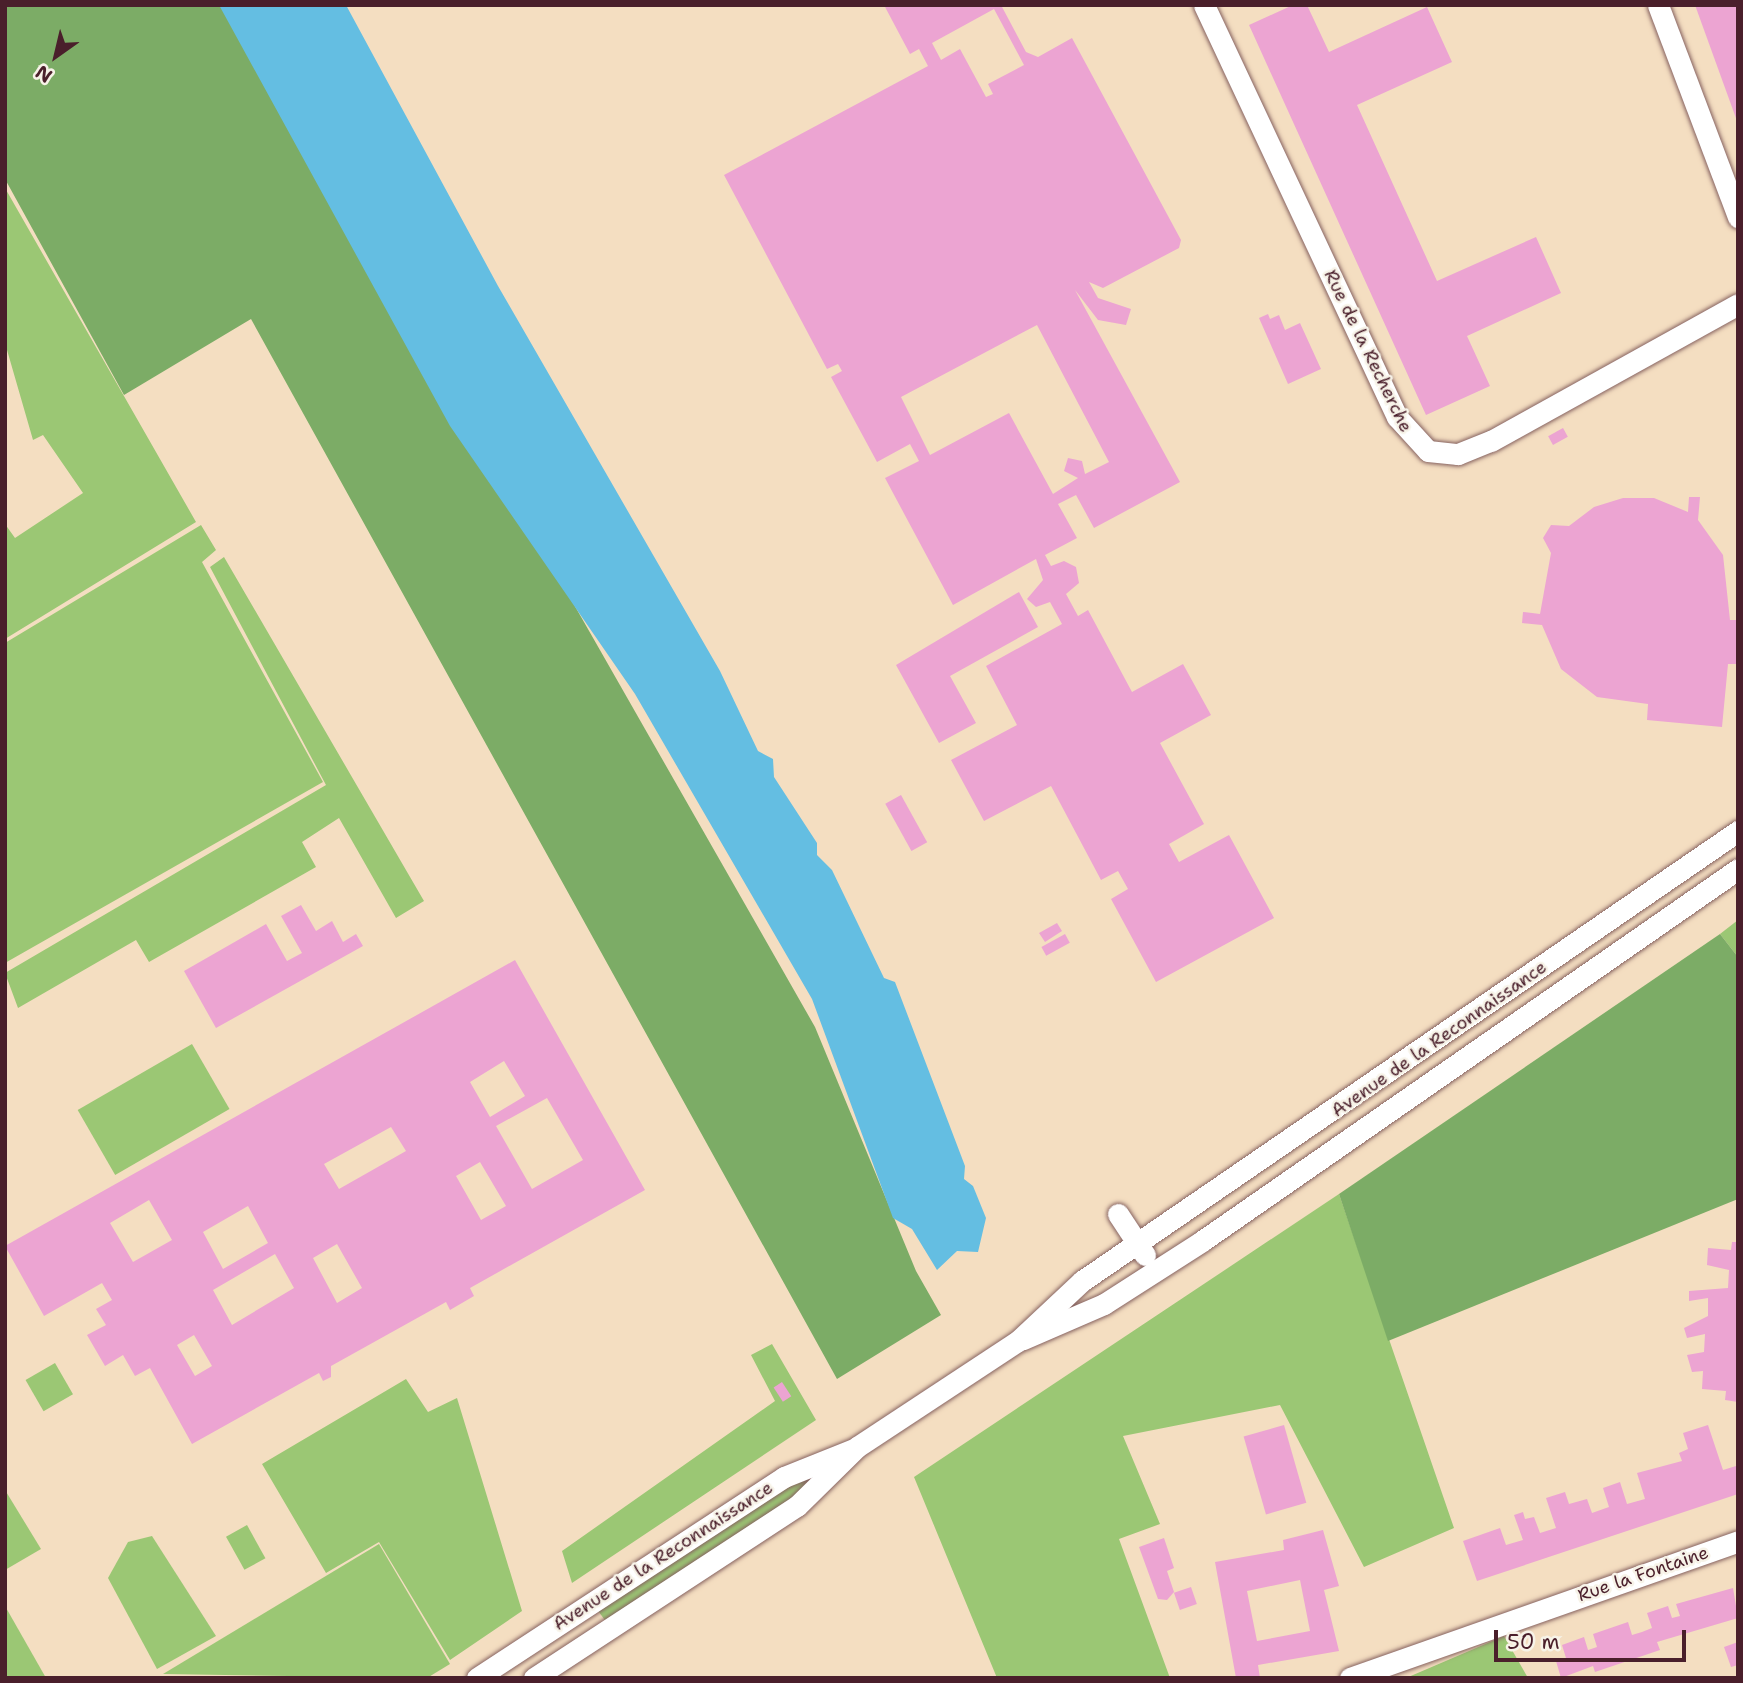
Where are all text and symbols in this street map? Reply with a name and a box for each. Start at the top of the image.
north arrow [21,21,91,91]
text: N [31,59,57,88]
street label: Rue de la Recherche [1319,266,1417,436]
street label: Avenue de la Reconnaissance [1327,956,1551,1122]
street label: Avenue de la Reconnaissance [549,1477,777,1635]
street label: Rue la Fontaine [1575,1542,1711,1606]
scale bar [1498,1616,1690,1660]
text: 50 m [1507,1628,1560,1656]

